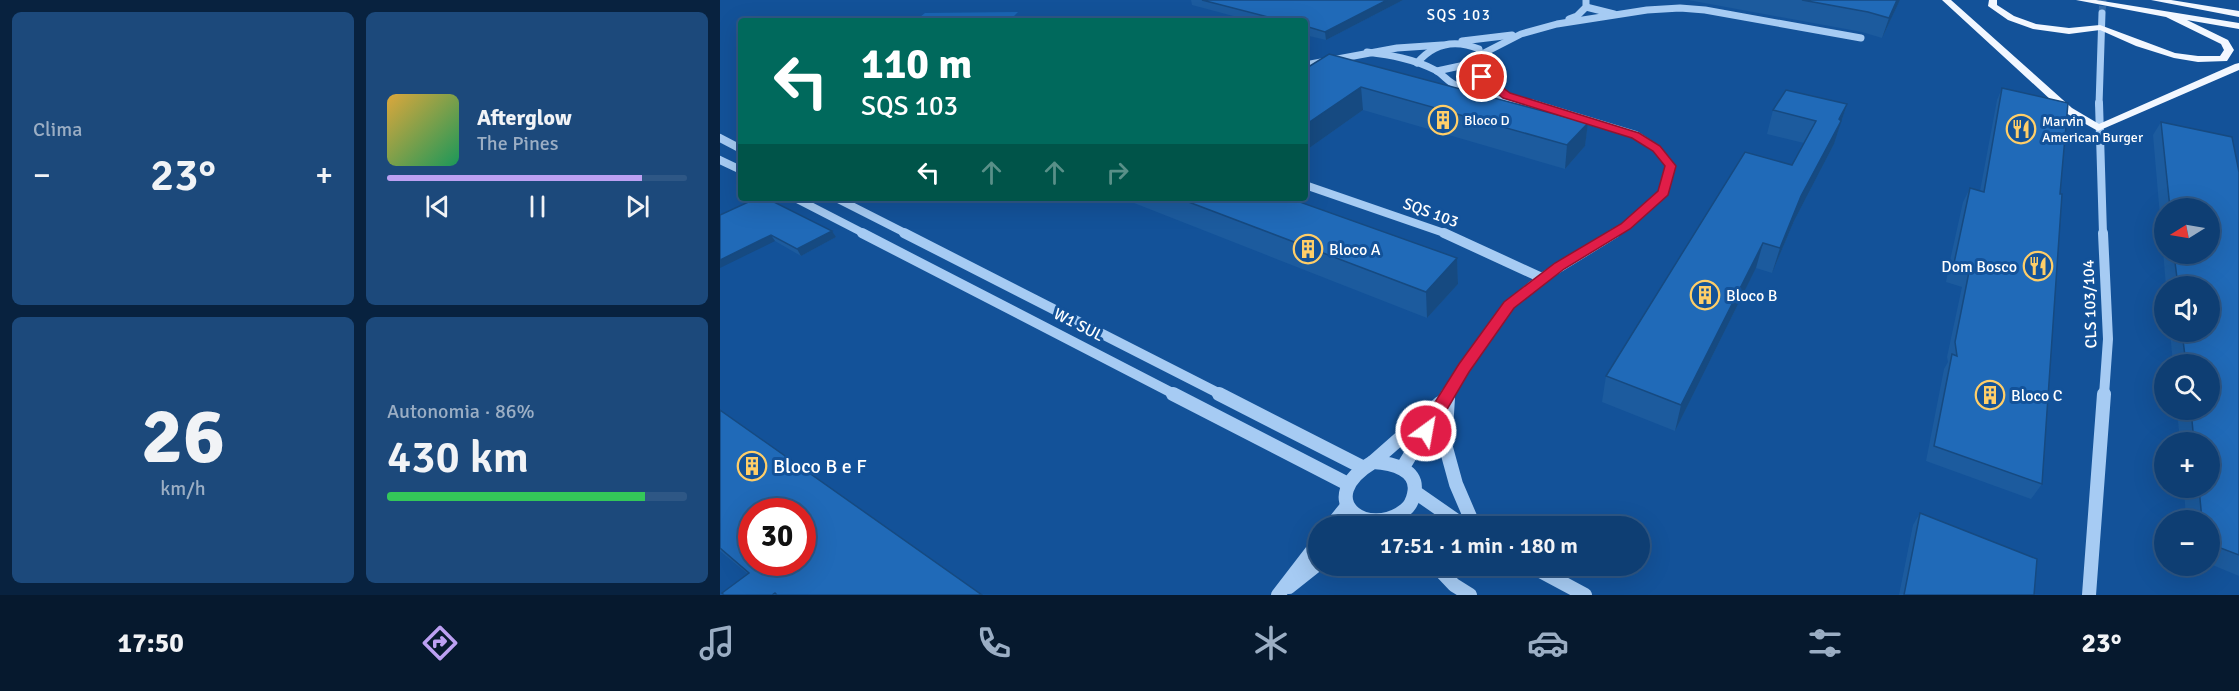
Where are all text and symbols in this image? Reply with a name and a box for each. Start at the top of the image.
district label: SQS 103 [1427,6,1491,24]
text: 110 m [861,39,972,90]
icon: left [762,42,840,120]
pin [1456,51,1507,102]
icon: arrive [1465,60,1498,93]
text: SQS 103 [861,90,958,123]
text: Afterglow [477,104,572,131]
building icon: Bloco D [1427,104,1459,136]
place label: Bloco D [1464,112,1510,129]
restaurant icon: Marvin American Burger [2005,113,2037,145]
place label: Marvin American Burger [2042,113,2144,146]
text: Clima [33,117,82,142]
text: The Pines [477,131,559,156]
text: 23° [150,148,216,203]
text: − [33,155,51,196]
text: + [315,155,333,196]
icon: left [912,156,945,189]
icon: ahead [975,156,1008,189]
icon: ahead [1038,156,1071,189]
icon: right [1101,156,1134,189]
icon: previous [421,190,454,223]
icon: pause [521,190,554,223]
icon: next [621,190,654,223]
street label: SQS 103 [1400,194,1461,232]
north arrow [2154,198,2220,264]
map controls [2154,198,2220,576]
building icon: Bloco A [1292,233,1324,265]
place label: Bloco A [1329,240,1381,260]
restaurant icon: Dom Bosco [2022,250,2054,282]
place label: Dom Bosco [1941,257,2017,277]
street label: CLS 103/104 [2078,259,2102,349]
button: sound [2154,276,2220,342]
building icon: Bloco B [1689,279,1721,311]
place label: Bloco B [1726,286,1778,306]
street label: W1 SUL [1050,304,1107,346]
button: search [2154,354,2220,420]
building icon: Bloco C [1974,379,2006,411]
place label: Bloco C [2011,386,2063,406]
text: 26 [141,389,225,485]
text: Autonomia · 86% [387,399,535,424]
position arrow [1394,399,1458,463]
text: 430 km [387,430,529,485]
button: + [2154,432,2220,498]
building icon: Bloco B e F [736,450,768,482]
place label: Bloco B e F [773,454,867,479]
text: km/h [160,476,206,501]
speed limit sign: 30 [738,498,816,576]
button: − [2154,510,2220,576]
text: 17:51 · 1 min · 180 m [1380,532,1578,559]
icon: directions [419,622,461,664]
icon: music [696,622,738,664]
icon: phone [973,622,1015,664]
icon: climate [1250,622,1292,664]
icon: car [1527,622,1569,664]
icon: filters [1804,622,1846,664]
text: 17:50 [118,627,184,660]
text: 23° [2081,627,2121,660]

